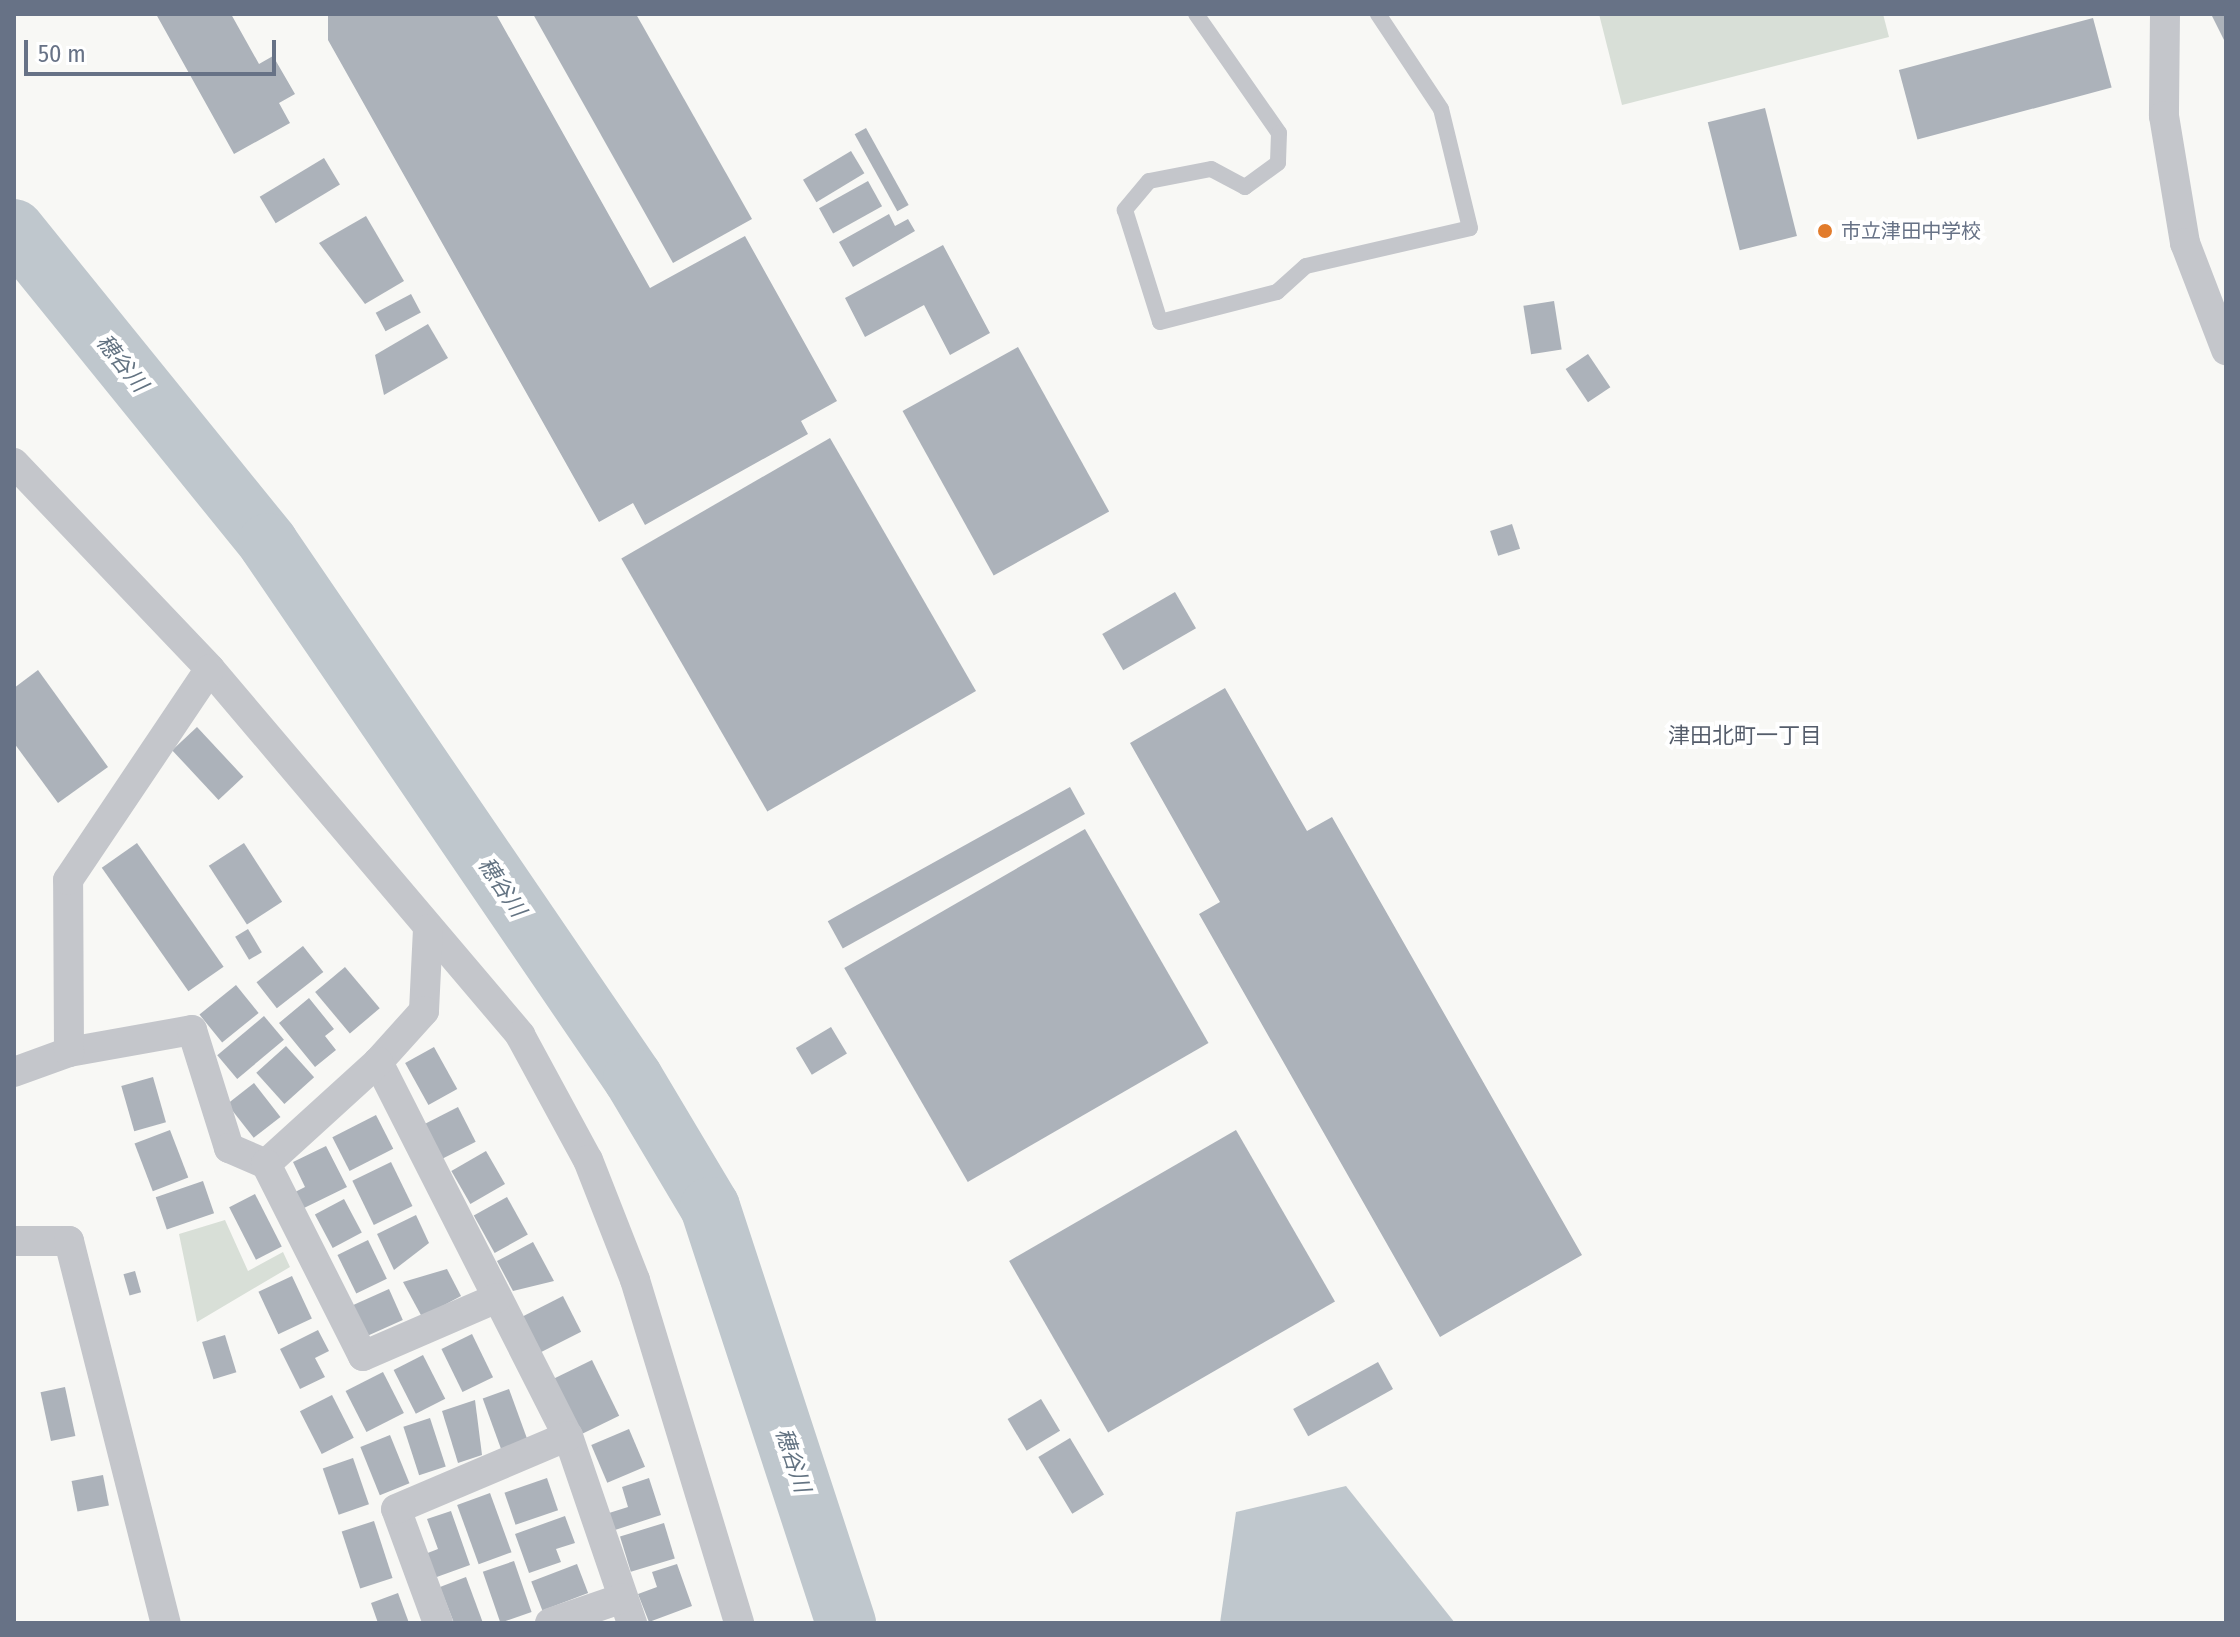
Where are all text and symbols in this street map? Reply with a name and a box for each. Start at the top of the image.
scale bar [28,24,280,74]
text: 50 m [38,40,86,68]
place label: 市立津田中学校 [1841,219,1981,243]
marker: 市立津田中学校 [1816,222,1834,240]
water label: 穂谷川 [91,329,153,397]
district label: 津田北町一丁目 [1668,723,1822,749]
water label: 穂谷川 [473,852,531,922]
water label: 穂谷川 [770,1425,816,1495]

